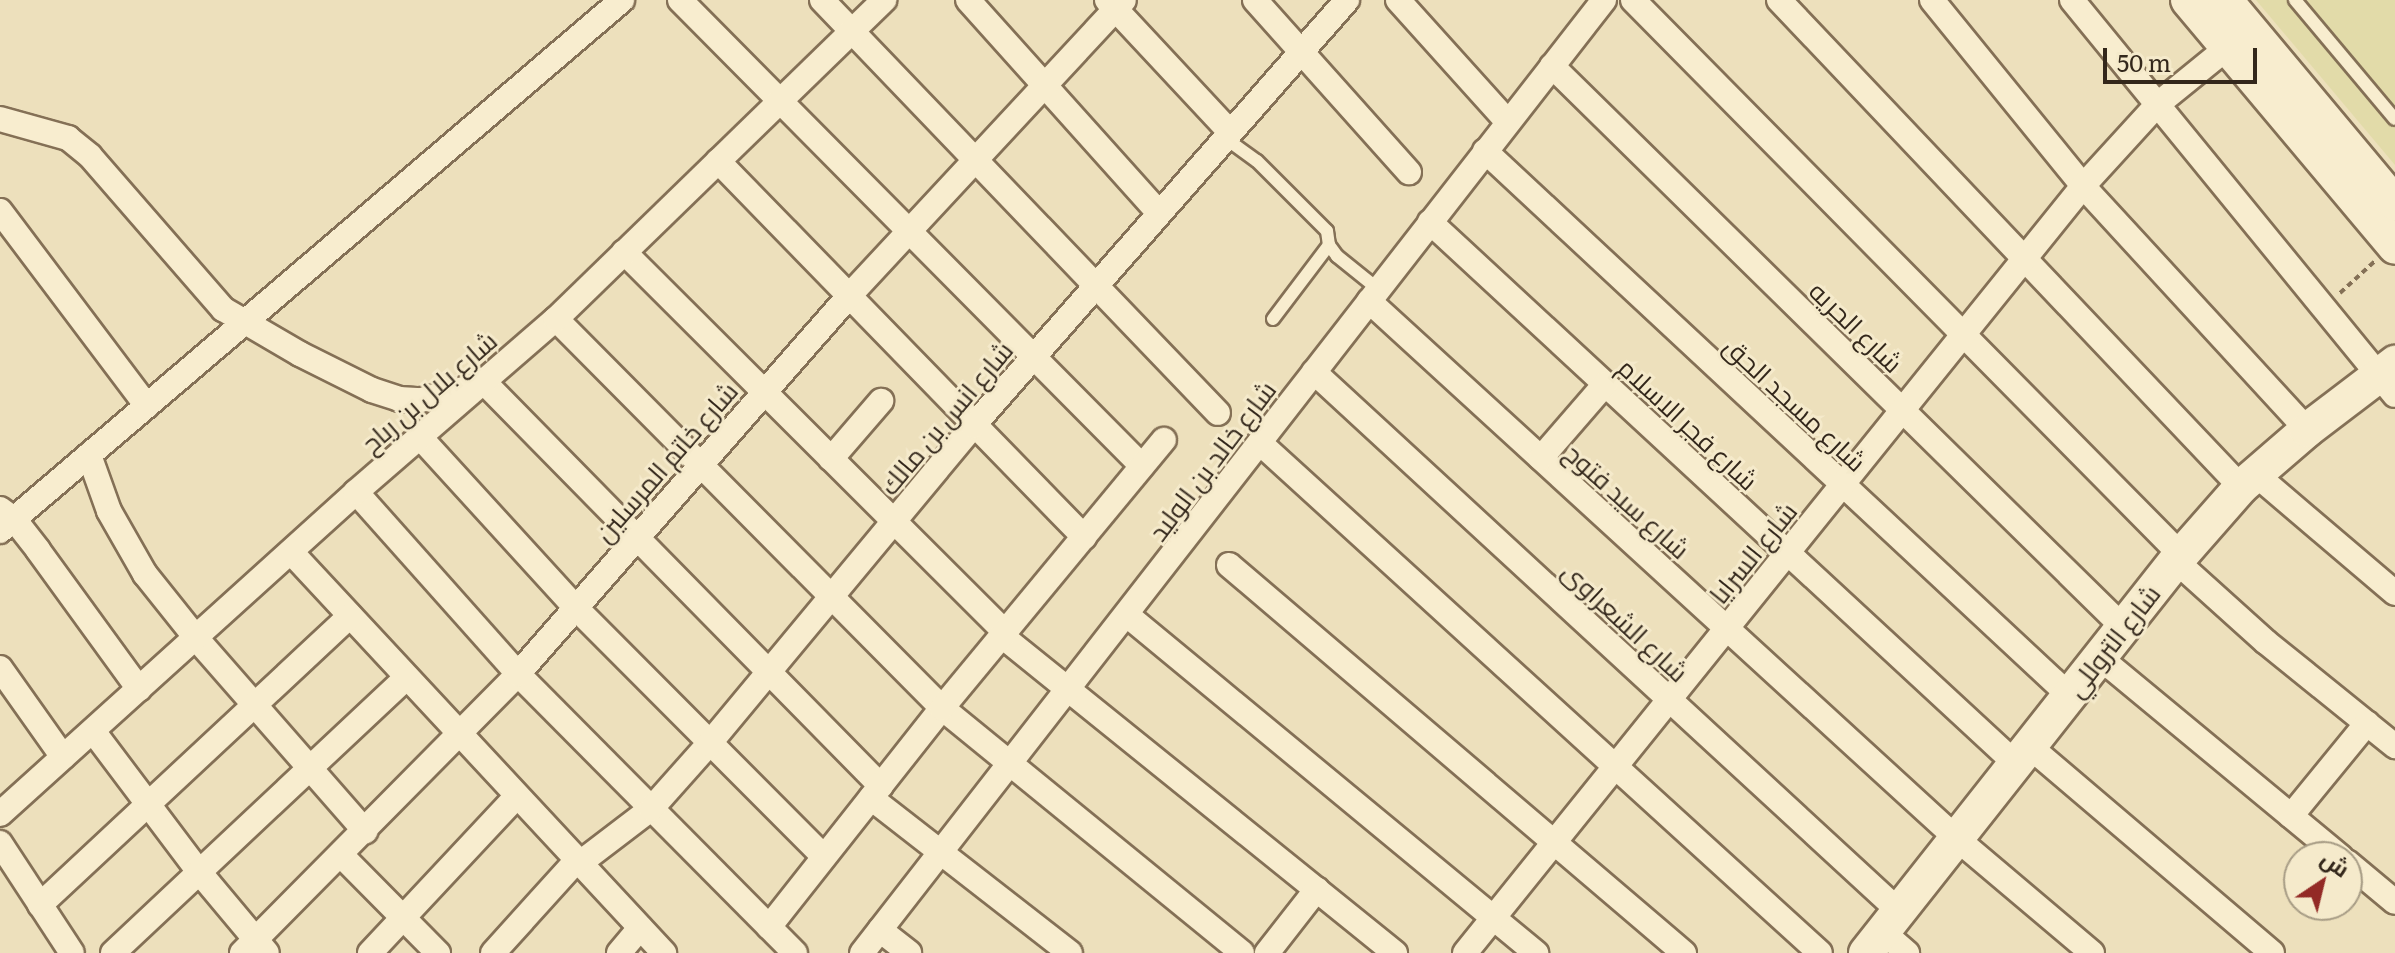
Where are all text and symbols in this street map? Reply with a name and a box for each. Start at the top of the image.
scale bar [2107,32,2261,82]
text: 50 m [2117,44,2171,79]
street label: شارع الحريه [1804,274,1910,378]
street label: شارع بلال بن رباح [354,324,502,458]
street label: شارع مسجد الحق [1719,329,1873,477]
street label: شارع انس بن مالك [872,334,1018,500]
street label: شارع فجر الاسلام [1613,351,1765,495]
street label: شارع خالد بن الوليد [1141,374,1281,546]
street label: شارع خاتم المرسلين [587,375,743,547]
street label: شارع سيد فتوح [1559,436,1697,564]
street label: شارع السرايا [1702,495,1802,609]
street label: شارع الشعراوى [1557,555,1695,687]
street label: شارع التروللي [2059,578,2165,702]
north arrow [2283,841,2363,921]
text: ش [2315,841,2357,884]

